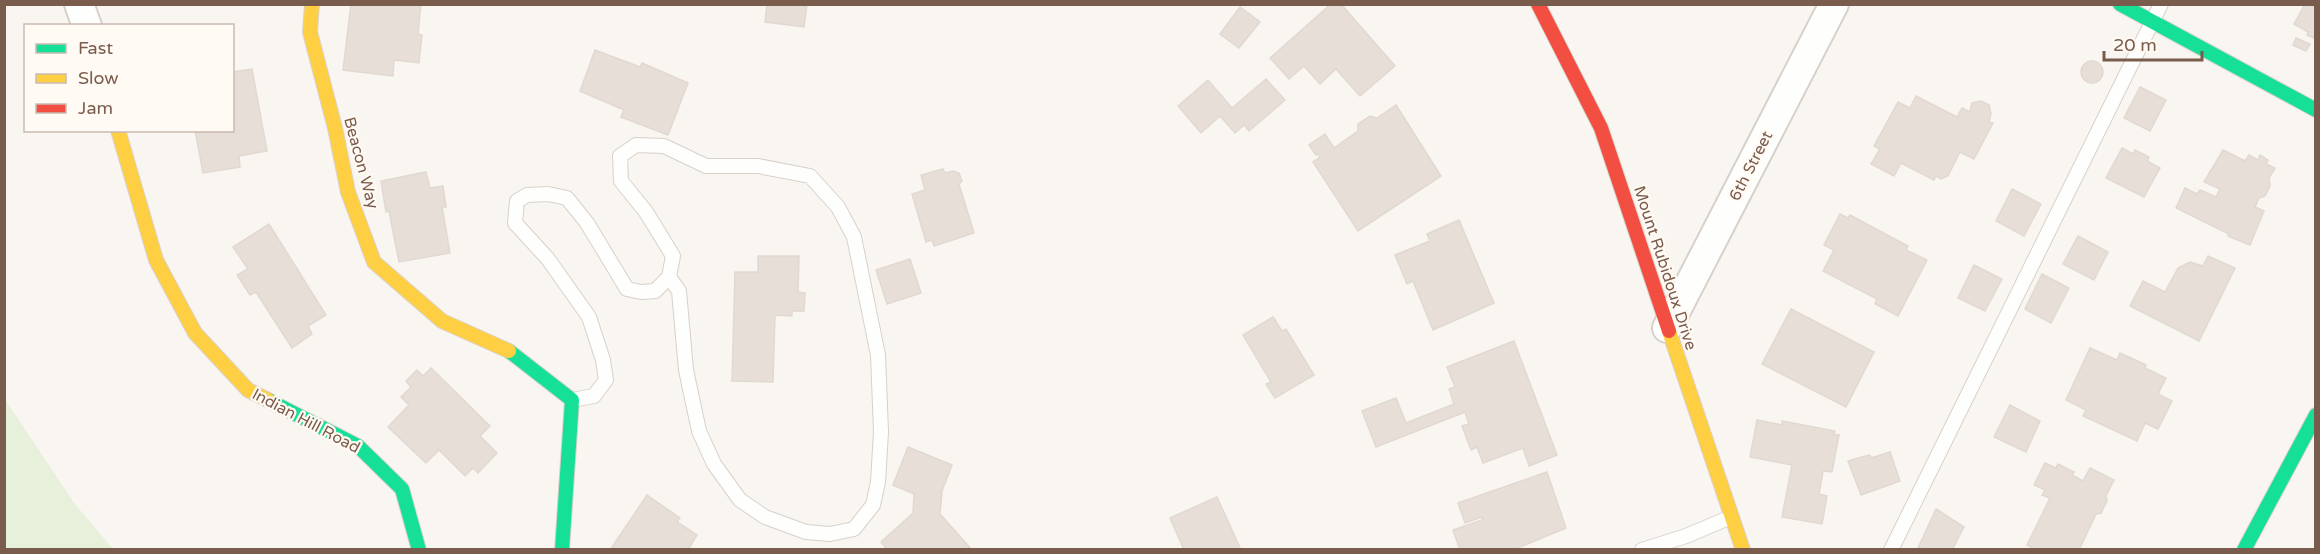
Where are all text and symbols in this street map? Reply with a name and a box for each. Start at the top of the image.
legend [24,24,234,132]
scale bar [2104,24,2202,62]
text: 20 m [2113,34,2157,56]
text: Fast [78,37,113,59]
text: Slow [78,67,119,89]
text: Jam [78,97,113,119]
street label: Beacon Way [339,115,383,211]
street label: 6th Street [1725,128,1777,204]
street label: Mount Rubidoux Drive [1629,183,1701,353]
street label: Indian Hill Road [249,384,363,458]

